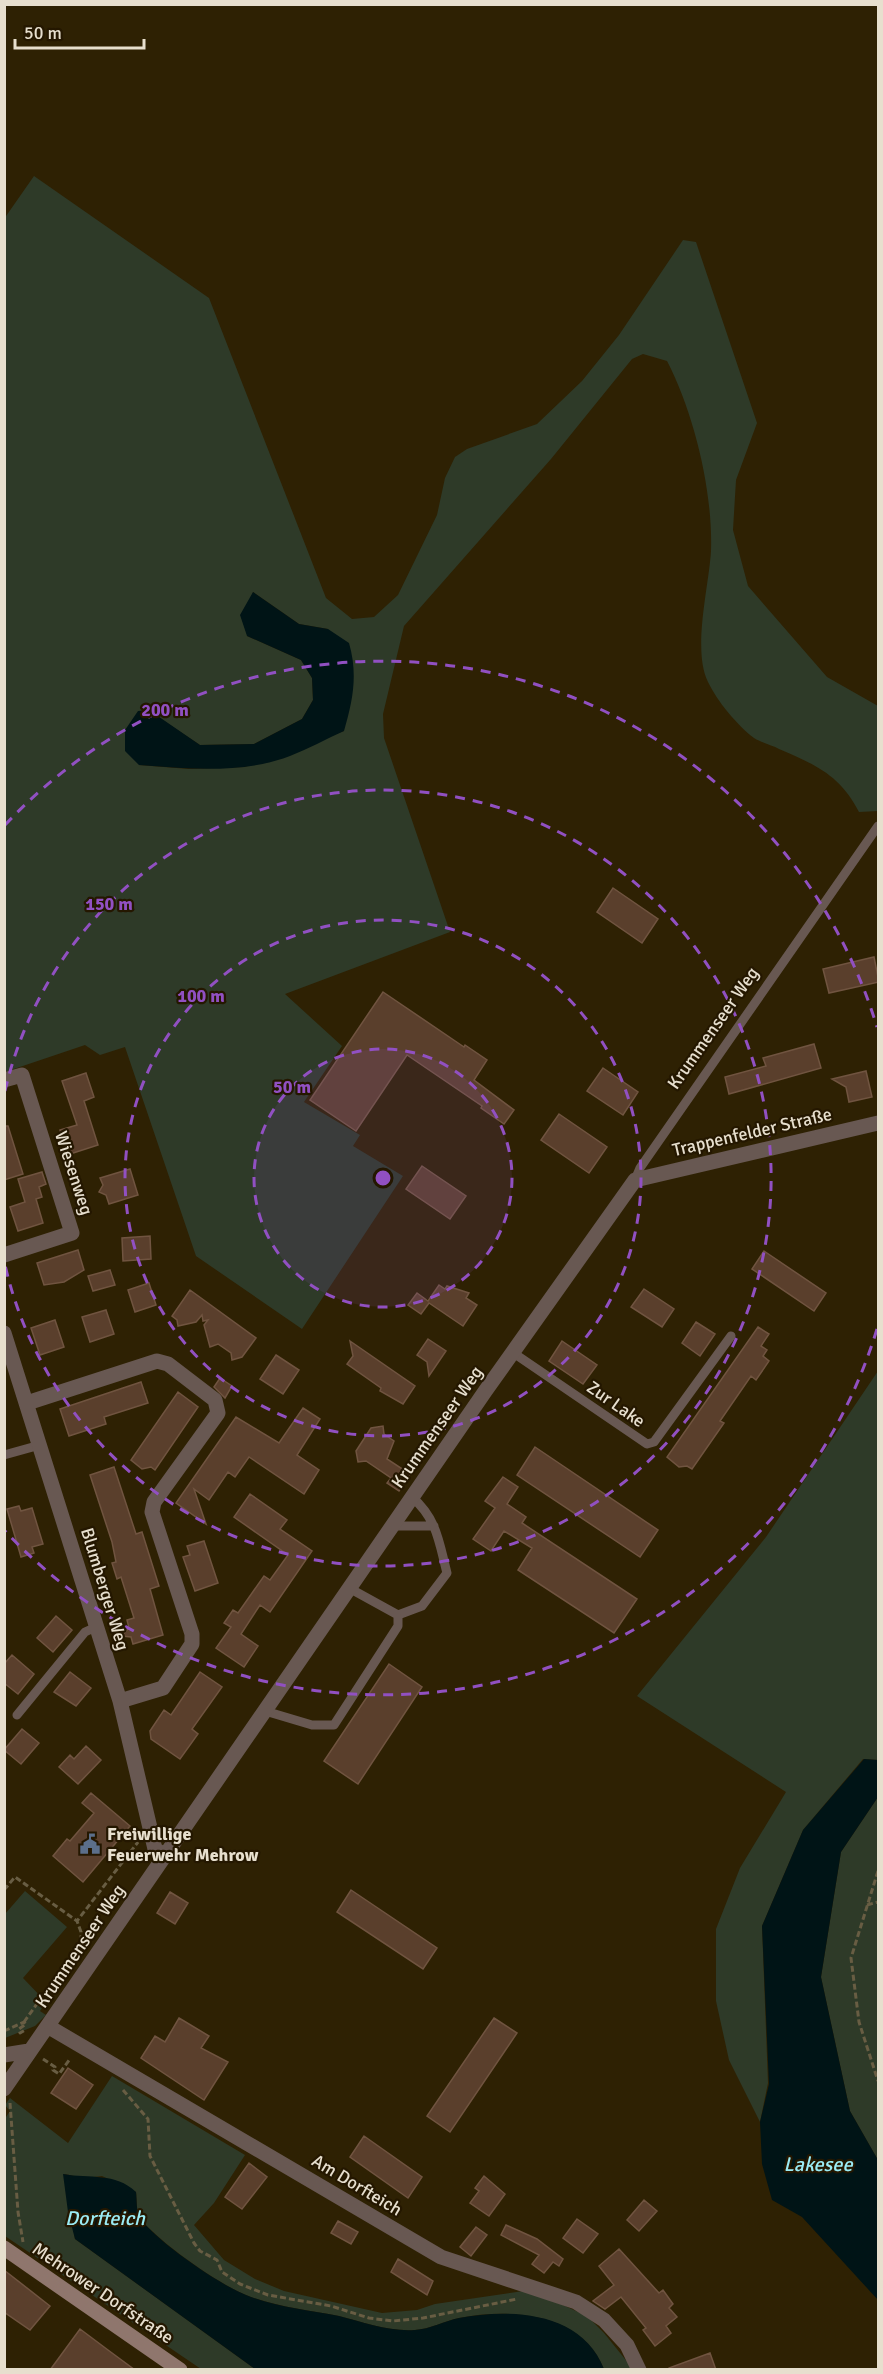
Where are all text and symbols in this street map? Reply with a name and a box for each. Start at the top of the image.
scale bar [15,12,144,50]
text: 50 m [24,22,62,44]
text: 200 m [141,699,189,721]
text: 150 m [85,893,133,915]
street label: Krummenseer Weg [663,963,763,1093]
text: 100 m [177,985,225,1007]
text: 50 m [273,1076,311,1098]
street label: Trappenfelder Straße [670,1103,834,1161]
street label: Wiesenweg [50,1128,98,1218]
centre of rings [373,1168,393,1188]
street label: Krummenseer Weg [387,1362,487,1492]
street label: Zur Lake [583,1376,649,1432]
street label: Blumberger Weg [76,1525,134,1653]
place label: Freiwillige Feuerwehr Mehrow [107,1823,259,1866]
public building icon: Freiwillige Feuerwehr Mehrow [78,1832,102,1856]
street label: Krummenseer Weg [31,1880,129,2012]
street label: Am Dorfteich [308,2149,406,2221]
water label: Lakesee [784,2152,853,2177]
water label: Dorfteich [65,2206,146,2231]
street label: Mehrower Dorfstraße [28,2238,178,2348]

